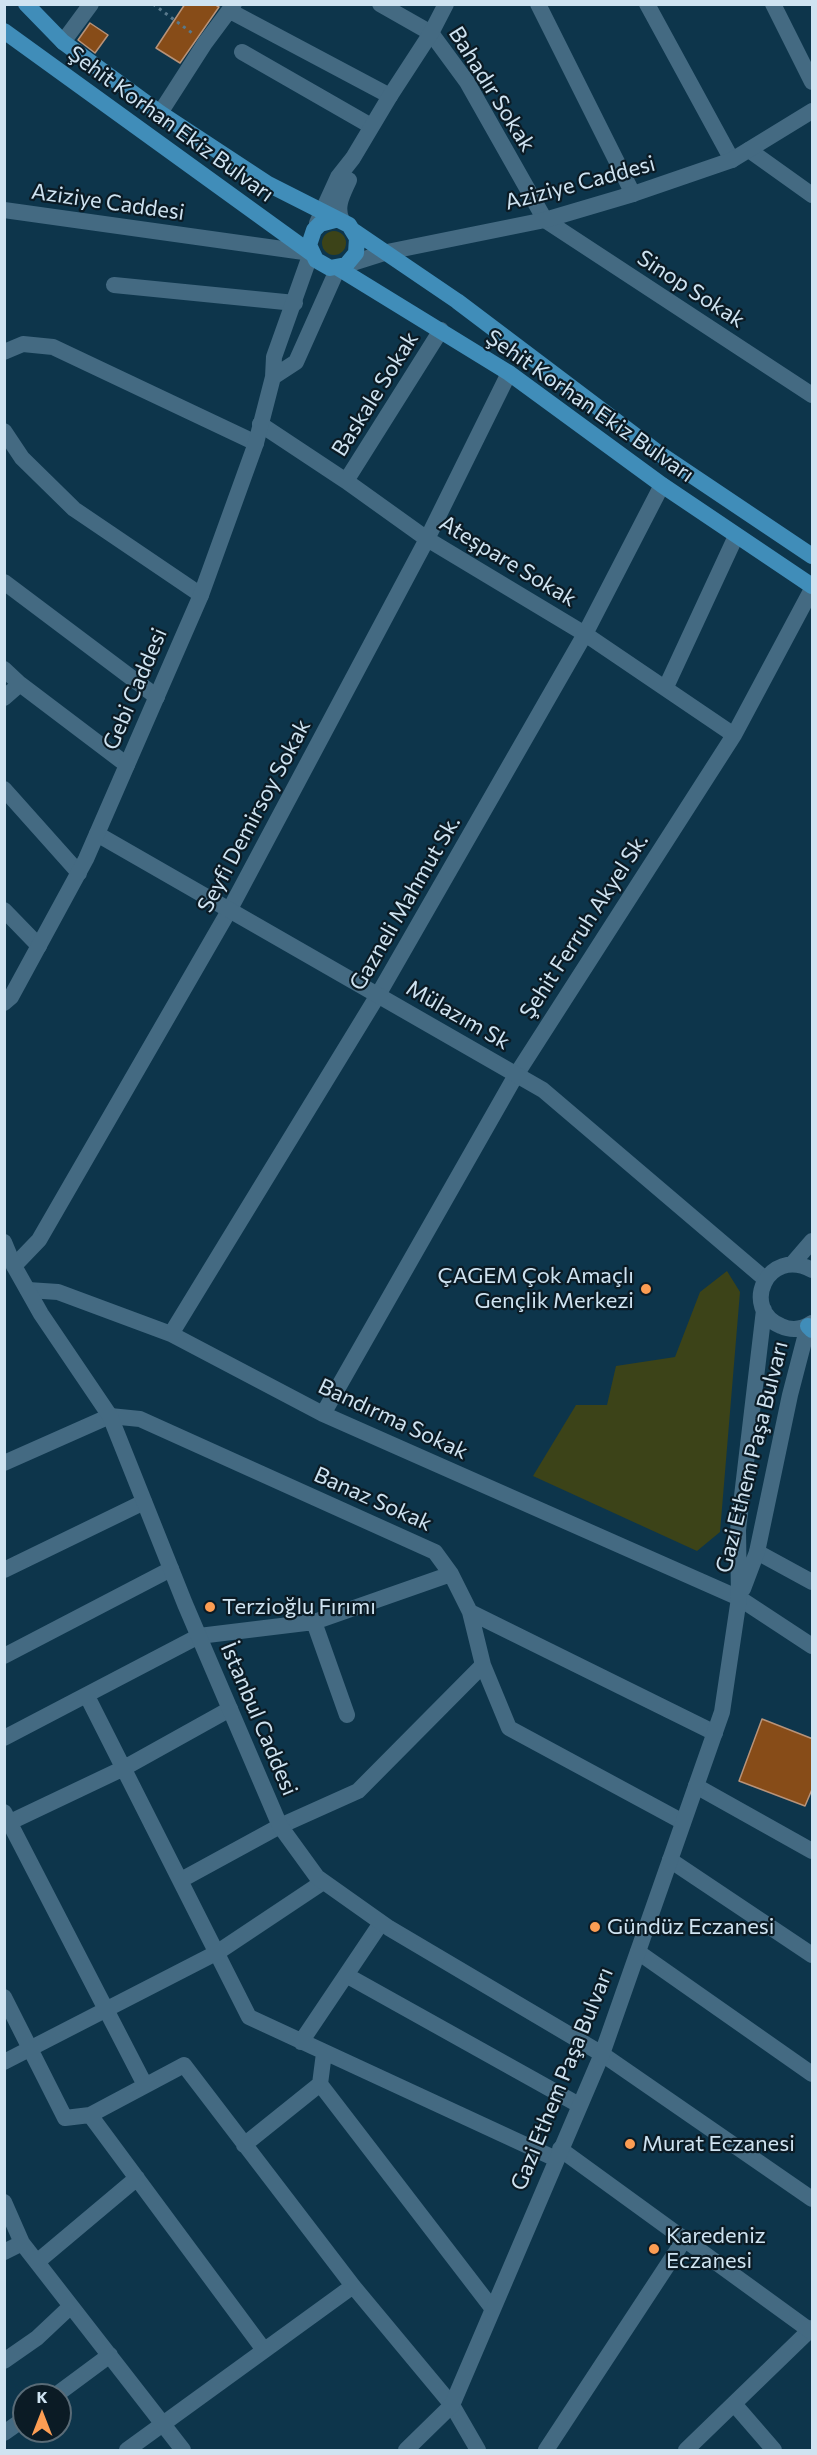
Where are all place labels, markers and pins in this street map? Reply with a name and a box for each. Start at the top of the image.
place label: ÇAGEM Çok Amaçlı Gençlik Merkezi [438,1263,634,1314]
marker: ÇAGEM Çok Amaçlı Gençlik Merkezi [639,1282,653,1296]
place label: Terzioğlu Fırımı [222,1594,376,1620]
marker: Terzioğlu Fırımı [203,1600,217,1614]
place label: Gündüz Eczanesi [607,1914,774,1940]
marker: Gündüz Eczanesi [588,1920,602,1934]
place label: Murat Eczanesi [642,2131,795,2157]
marker: Murat Eczanesi [623,2137,637,2151]
place label: Karedeniz Eczanesi [666,2223,766,2274]
marker: Karedeniz Eczanesi [647,2242,661,2256]

